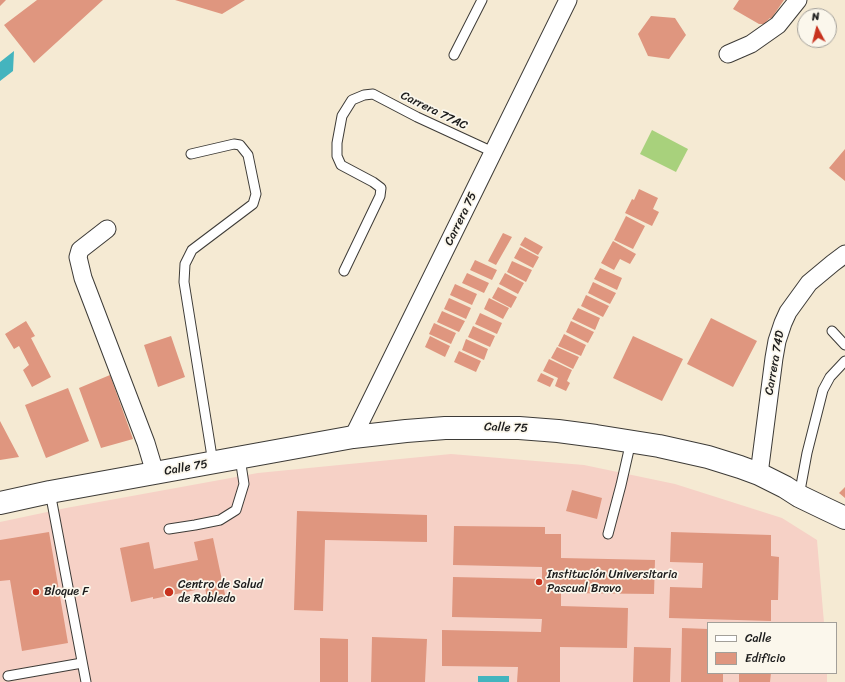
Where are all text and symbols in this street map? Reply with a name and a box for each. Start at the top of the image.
text: N [811,7,821,26]
north arrow [797,8,837,48]
street label: Carrera 77AC [398,89,470,133]
street label: Carrera 75 [442,190,480,248]
street label: Carrera 74D [762,330,788,396]
street label: Calle 75 [484,420,528,436]
street label: Calle 75 [163,457,209,479]
place label: Institución Universitaria Pascual Bravo [547,568,677,596]
marker: Institución Universitaria Pascual Bravo [534,577,544,587]
place label: Centro de Salud de Robledo [178,578,263,606]
place label: Bloque F [44,585,89,599]
marker: Centro de Salud de Robledo [163,586,175,598]
marker: Bloque F [31,587,41,597]
legend [707,622,837,674]
text: Calle [745,627,772,649]
text: Edificio [745,647,785,669]

